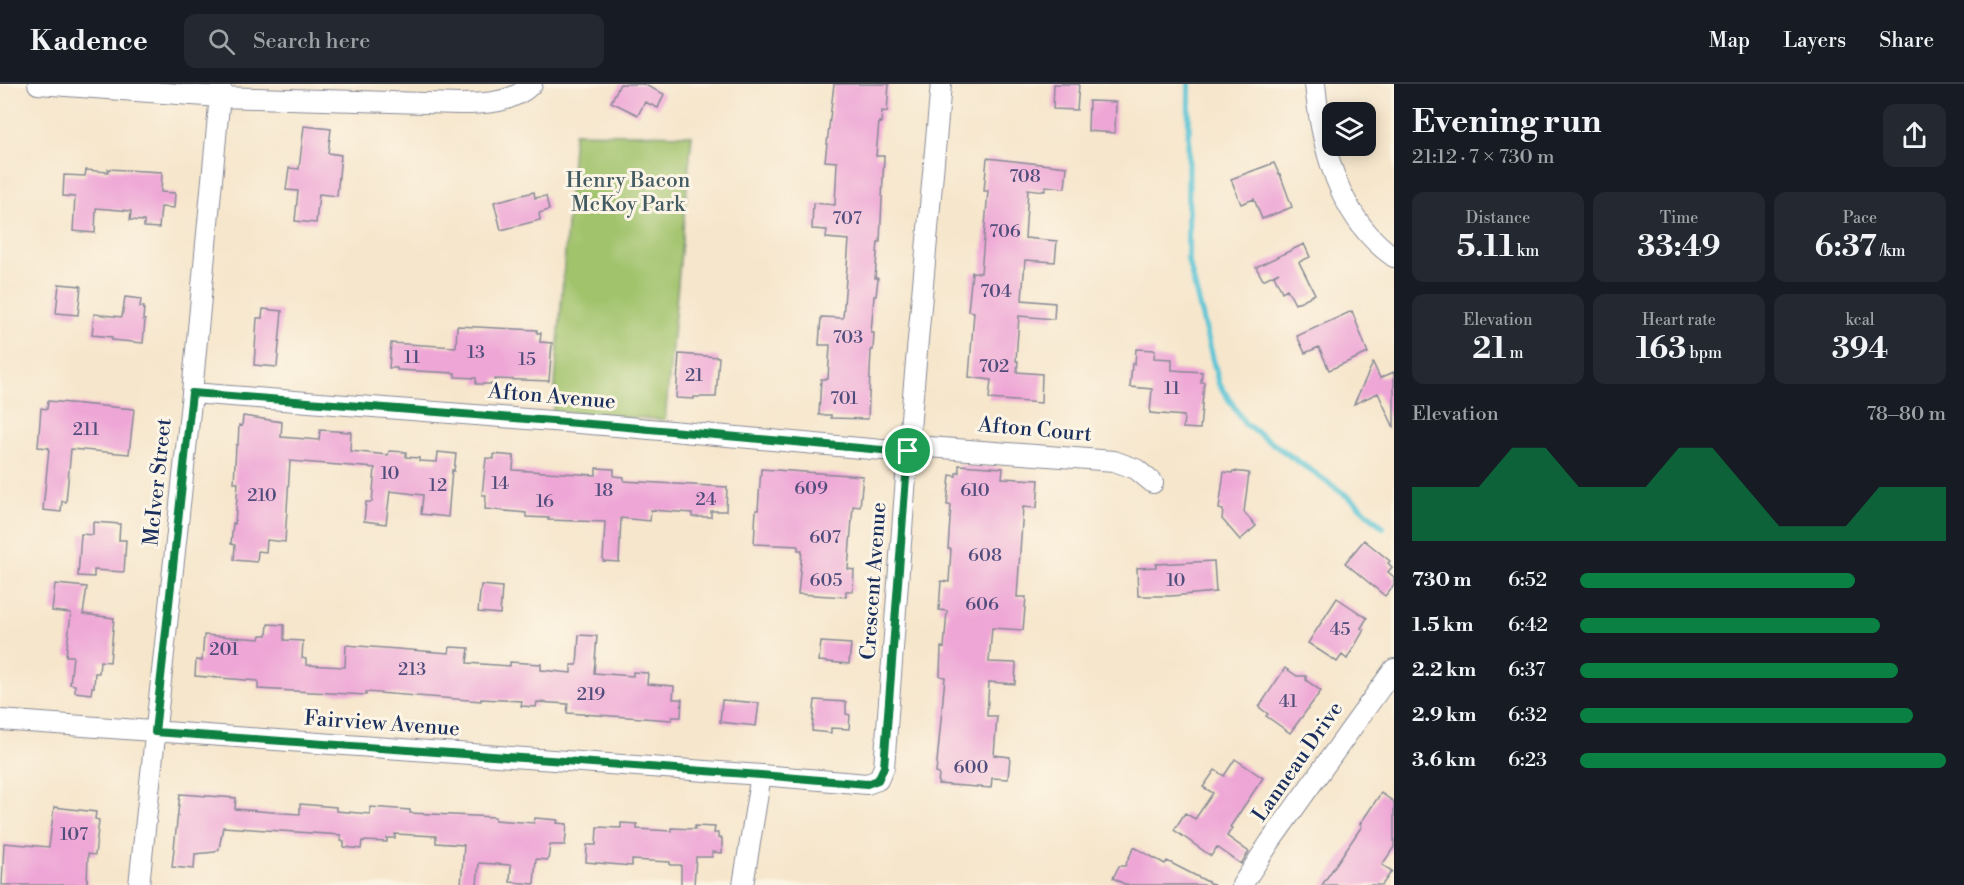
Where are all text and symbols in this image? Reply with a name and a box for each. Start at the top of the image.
search box [184,14,604,68]
text: Kadence [30,24,148,59]
icon: search [205,25,238,58]
text: Search here [253,28,370,55]
text: Map [1709,28,1750,54]
text: Layers [1783,28,1846,54]
text: Share [1879,28,1934,54]
map controls [1322,102,1376,156]
button: layers [1322,102,1376,156]
text: Evening run [1412,102,1601,143]
button: share [1883,104,1946,167]
text: 21:12 · 7 × 730 m [1412,145,1555,170]
house number: 708 [1009,165,1041,188]
park label: Henry Bacon McKoy Park [566,168,691,218]
house number: 707 [832,207,862,230]
text: Distance [1466,208,1530,228]
text: Time [1660,208,1698,228]
text: Pace [1843,208,1877,228]
house number: 706 [989,220,1021,243]
text: 5.11 [1457,228,1514,266]
text: 33:49 [1637,228,1721,266]
text: 6:37 [1815,228,1877,266]
text: km [1514,241,1539,261]
text: /km [1877,241,1905,261]
house number: 704 [980,280,1012,303]
text: Elevation [1463,310,1533,330]
text: Heart rate [1642,310,1716,330]
text: kcal [1845,310,1875,330]
house number: 703 [833,326,863,349]
text: 21 [1473,330,1506,368]
text: 163 [1636,330,1686,368]
text: 394 [1832,330,1888,368]
house number: 13 [467,341,485,364]
text: m [1506,343,1523,363]
text: bpm [1686,343,1722,363]
house number: 11 [404,346,420,369]
house number: 15 [518,348,536,371]
house number: 702 [979,355,1009,378]
house number: 21 [685,364,703,387]
house number: 11 [1164,377,1180,400]
street label: Afton Avenue [486,378,617,416]
house number: 701 [830,387,858,410]
text: Elevation [1412,402,1499,427]
text: 78–80 m [1866,402,1946,427]
street label: Afton Court [976,412,1093,448]
street label: McIver Street [138,416,178,547]
house number: 211 [73,418,100,441]
pin [882,425,933,476]
icon: arrive [891,434,924,467]
house number: 10 [380,462,400,485]
house number: 14 [491,472,509,495]
house number: 12 [429,474,447,497]
house number: 609 [794,477,828,500]
house number: 18 [595,479,613,502]
house number: 610 [960,479,990,502]
house number: 210 [247,484,277,507]
house number: 24 [695,488,717,511]
house number: 16 [536,490,554,513]
street label: Crescent Avenue [856,501,892,661]
house number: 607 [809,526,841,549]
house number: 608 [968,544,1002,567]
text: 730 m [1412,568,1472,593]
text: 6:52 [1508,568,1547,593]
house number: 605 [810,569,842,592]
house number: 10 [1166,569,1186,592]
house number: 606 [965,593,999,616]
text: 1.5 km [1412,613,1473,638]
text: 6:42 [1508,613,1548,638]
house number: 45 [1330,618,1350,641]
house number: 201 [209,638,239,661]
house number: 213 [398,658,426,681]
text: 2.2 km [1412,658,1476,683]
text: 6:37 [1508,658,1545,683]
house number: 219 [577,683,605,706]
house number: 41 [1279,690,1297,713]
street label: Lanneau Drive [1247,697,1349,827]
text: 2.9 km [1412,703,1476,728]
text: 6:32 [1508,703,1547,728]
street label: Fairview Avenue [303,706,461,742]
text: 3.6 km [1412,748,1476,773]
text: 6:23 [1508,748,1547,773]
house number: 600 [954,756,988,779]
house number: 107 [60,823,88,846]

